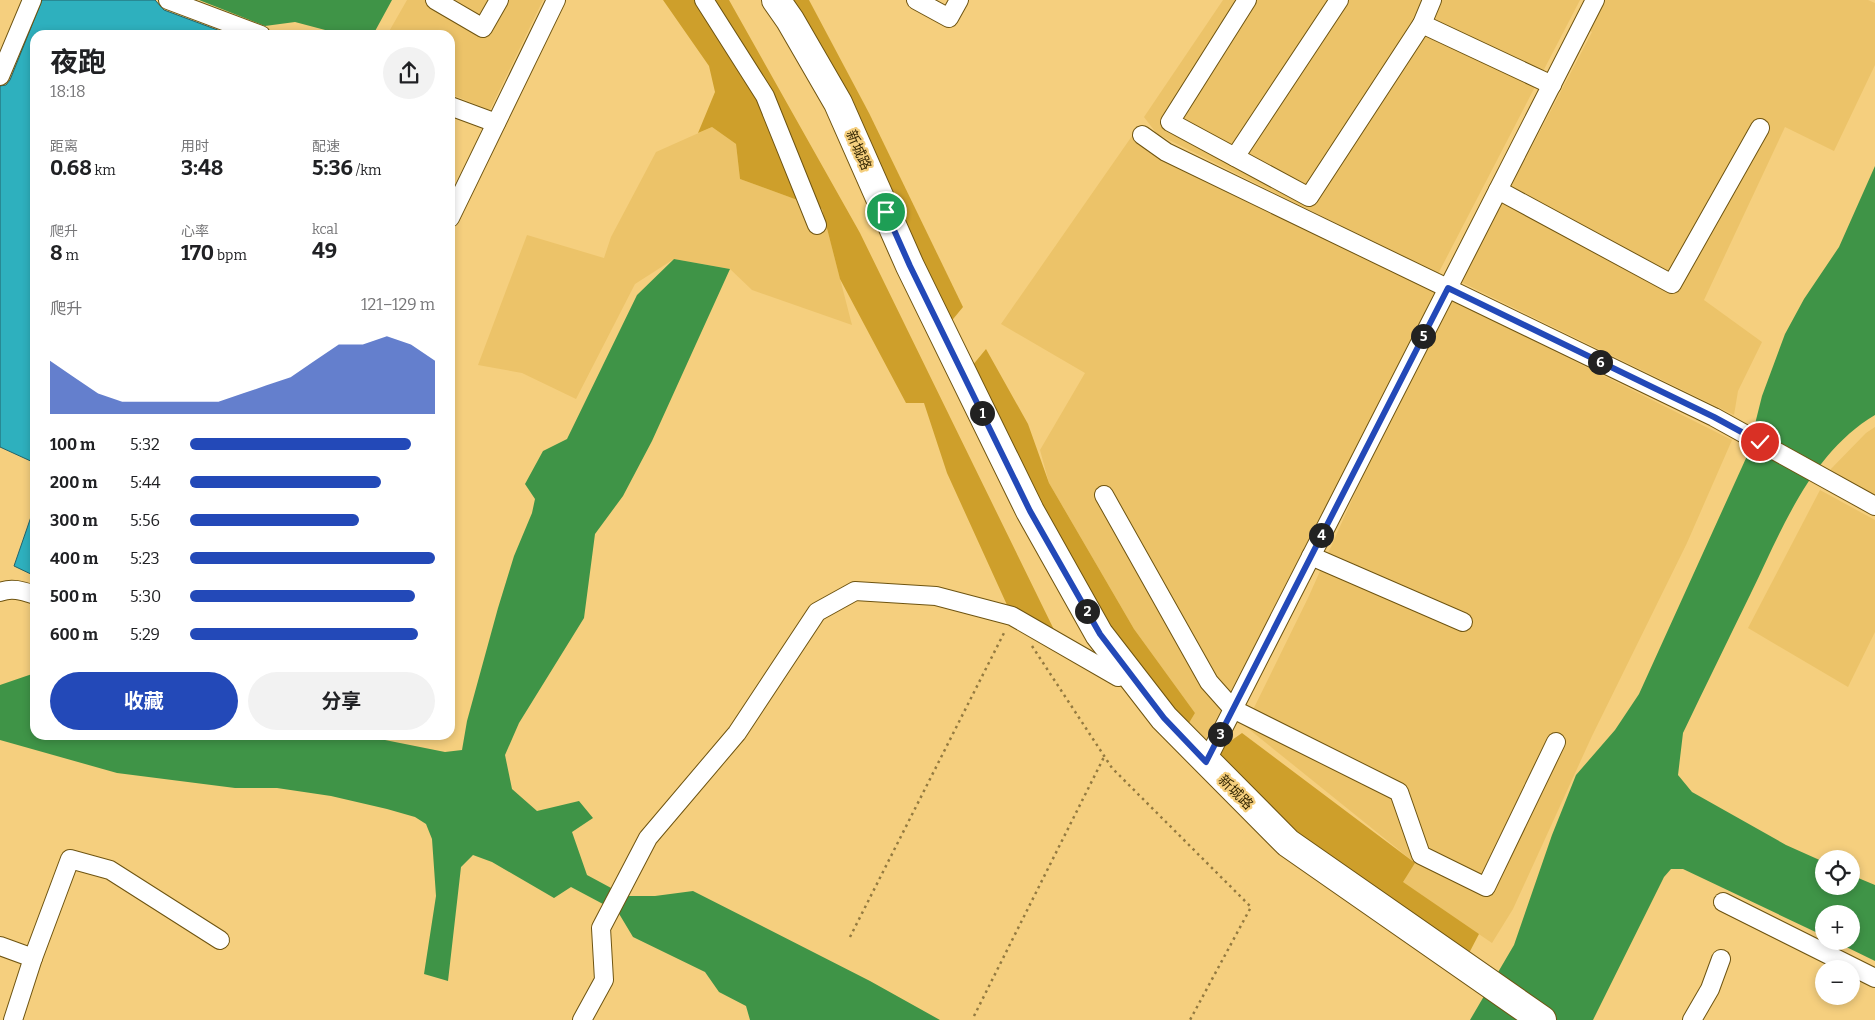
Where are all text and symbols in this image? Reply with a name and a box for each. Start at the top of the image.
text: 夜跑 [50,46,106,79]
button: share [383,47,435,99]
text: 18:18 [50,82,86,101]
street label: 新城路 [842,128,875,173]
text: 距离 [50,138,78,155]
text: 用时 [181,138,209,155]
text: 配速 [312,138,340,155]
text: 0.68 [50,155,92,181]
text: 3:48 [181,155,223,181]
text: 5:36 [312,155,353,181]
text: km [92,162,116,179]
text: /km [353,162,381,179]
pin [865,191,907,233]
icon: arrive [872,198,900,226]
text: kcal [312,221,338,238]
text: 爬升 [50,223,78,240]
text: 心率 [181,223,209,240]
text: 49 [312,238,337,264]
text: 8 [50,240,63,266]
text: 170 [181,240,214,266]
text: m [63,247,79,264]
text: bpm [214,247,247,264]
text: 121–129 m [361,295,435,314]
text: 爬升 [50,299,82,318]
pin: 5 [1410,324,1436,348]
text: 5 [1420,328,1427,345]
pin: 6 [1588,350,1612,374]
text: 6 [1596,354,1605,371]
pin: 1 [970,400,994,426]
text: 1 [979,405,986,422]
pin [1739,421,1781,463]
icon: check [1746,428,1774,456]
text: 100 m [50,435,95,454]
text: 5:32 [130,435,160,454]
text: 200 m [50,473,97,492]
text: 5:44 [130,473,161,492]
text: 300 m [50,511,98,530]
text: 5:56 [130,511,160,530]
pin: 4 [1308,522,1334,548]
text: 4 [1317,527,1326,544]
text: 400 m [50,549,98,568]
text: 5:23 [130,549,160,568]
text: 500 m [50,587,97,606]
text: 5:30 [130,587,161,606]
pin: 2 [1074,598,1100,624]
text: 2 [1084,603,1091,620]
text: 600 m [50,625,98,644]
text: 5:29 [130,625,160,644]
button: 收藏 [50,672,238,730]
button: 分享 [248,672,435,730]
pin: 3 [1208,722,1232,746]
text: 3 [1216,726,1225,743]
street label: 新城路 [1215,771,1257,813]
map controls [1815,850,1860,1005]
button: locate [1815,850,1860,895]
button: + [1815,905,1860,950]
button: − [1815,960,1860,1005]

